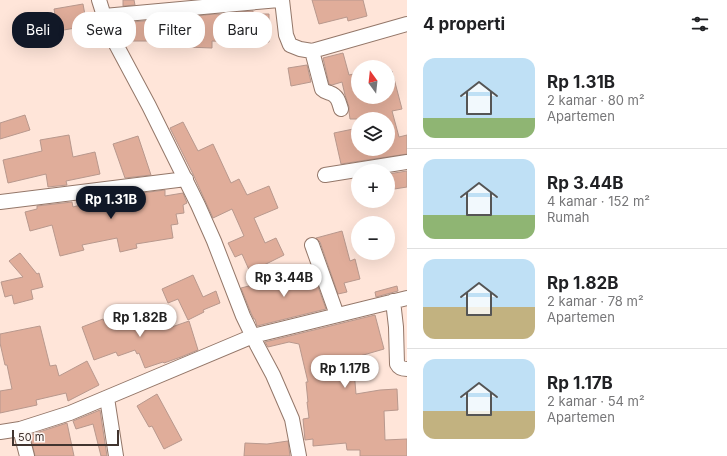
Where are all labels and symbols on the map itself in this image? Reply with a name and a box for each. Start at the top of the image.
north arrow [351,60,395,104]
pin: Rp 1.31B [70,186,152,220]
pin: Rp 3.44B [243,264,325,298]
pin: Rp 1.82B [99,304,181,338]
pin: Rp 1.17B [304,355,386,389]
scale bar [12,428,119,447]

